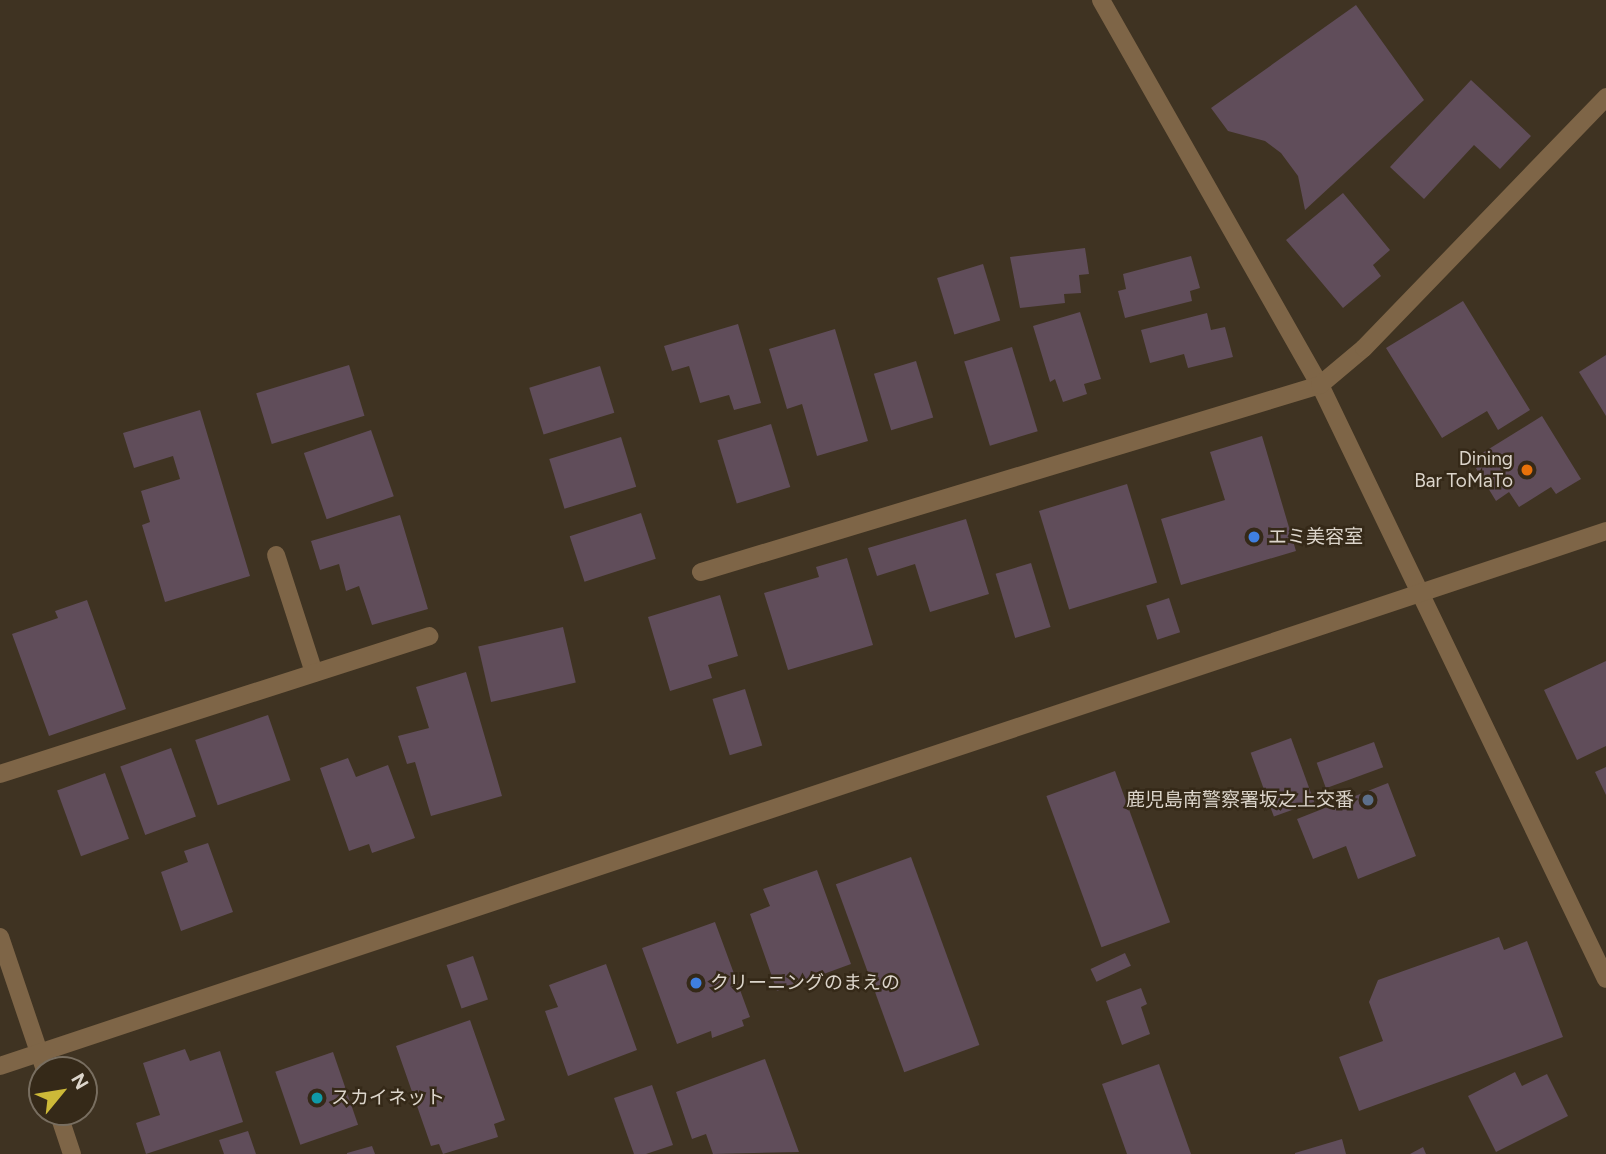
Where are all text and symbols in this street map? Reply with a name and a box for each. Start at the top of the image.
place label: Dining Bar ToMaTo [1414,448,1513,492]
marker: Dining Bar ToMaTo [1519,462,1535,478]
place label: エミ美容室 [1268,526,1363,548]
marker: エミ美容室 [1246,529,1262,545]
place label: 鹿児島南警察署坂之上交番 [1126,789,1354,811]
marker: 鹿児島南警察署坂之上交番 [1360,792,1376,808]
place label: クリーニングのまえの [710,972,900,994]
marker: クリーニングのまえの [688,975,704,991]
north arrow [28,1056,98,1126]
text: N [66,1069,94,1093]
place label: スカイネット [331,1087,445,1109]
marker: スカイネット [309,1090,325,1106]

